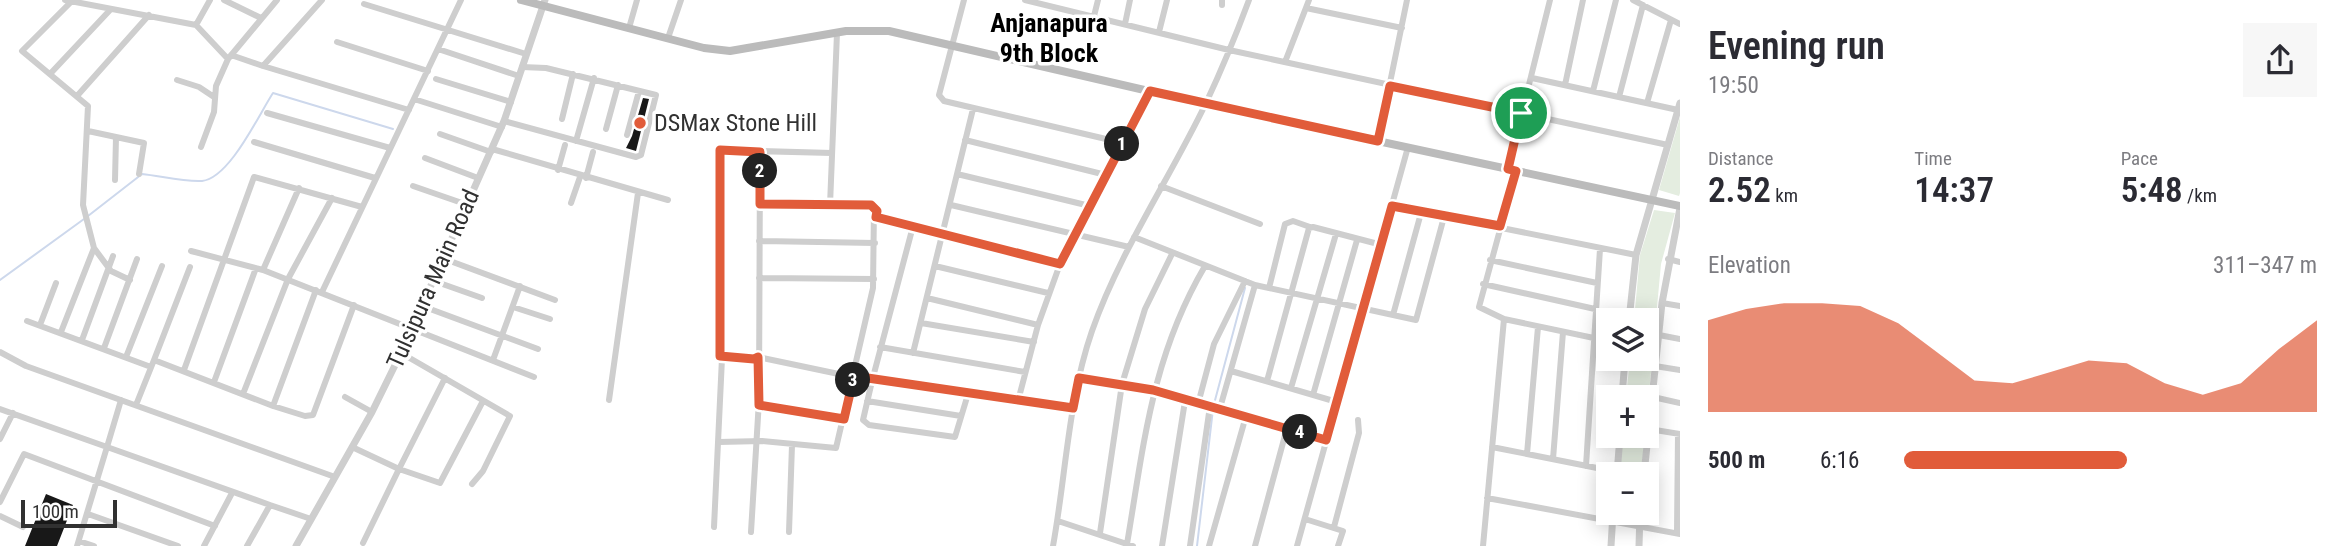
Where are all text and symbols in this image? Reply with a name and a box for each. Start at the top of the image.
district label: Anjanapura 9th Block [990,8,1108,68]
button: share [2243,23,2317,97]
text: Evening run [1708,24,1885,68]
text: 19:50 [1708,72,1759,99]
pin [1491,83,1551,143]
icon: arrive [1502,94,1540,132]
place label: DSMax Stone Hill [654,109,817,137]
marker: DSMax Stone Hill [632,115,648,131]
pin: 1 [1104,127,1140,162]
text: 1 [1117,132,1126,155]
text: Distance [1708,147,1773,170]
text: Time [1914,147,1952,170]
text: Pace [2121,147,2158,170]
pin: 2 [742,154,778,188]
text: 2 [755,159,764,182]
text: 2.52 [1708,170,1771,211]
text: 14:37 [1914,170,1994,211]
text: 5:48 [2121,170,2183,211]
text: km [1771,184,1798,207]
text: /km [2183,184,2217,207]
street label: Tulsipura Main Road [381,185,485,373]
text: Elevation [1708,252,1791,279]
text: 311–347 m [2213,252,2317,279]
map controls [1596,308,1659,525]
button: layers [1596,308,1659,371]
pin: 3 [836,362,870,398]
text: 3 [848,368,857,391]
button: + [1596,385,1659,448]
pin: 4 [1282,414,1318,450]
text: 4 [1295,420,1304,443]
text: 500 m [1708,447,1765,474]
text: 6:16 [1820,447,1859,474]
button: − [1596,462,1659,525]
scale bar [21,497,117,529]
text: 100 m [32,500,79,523]

